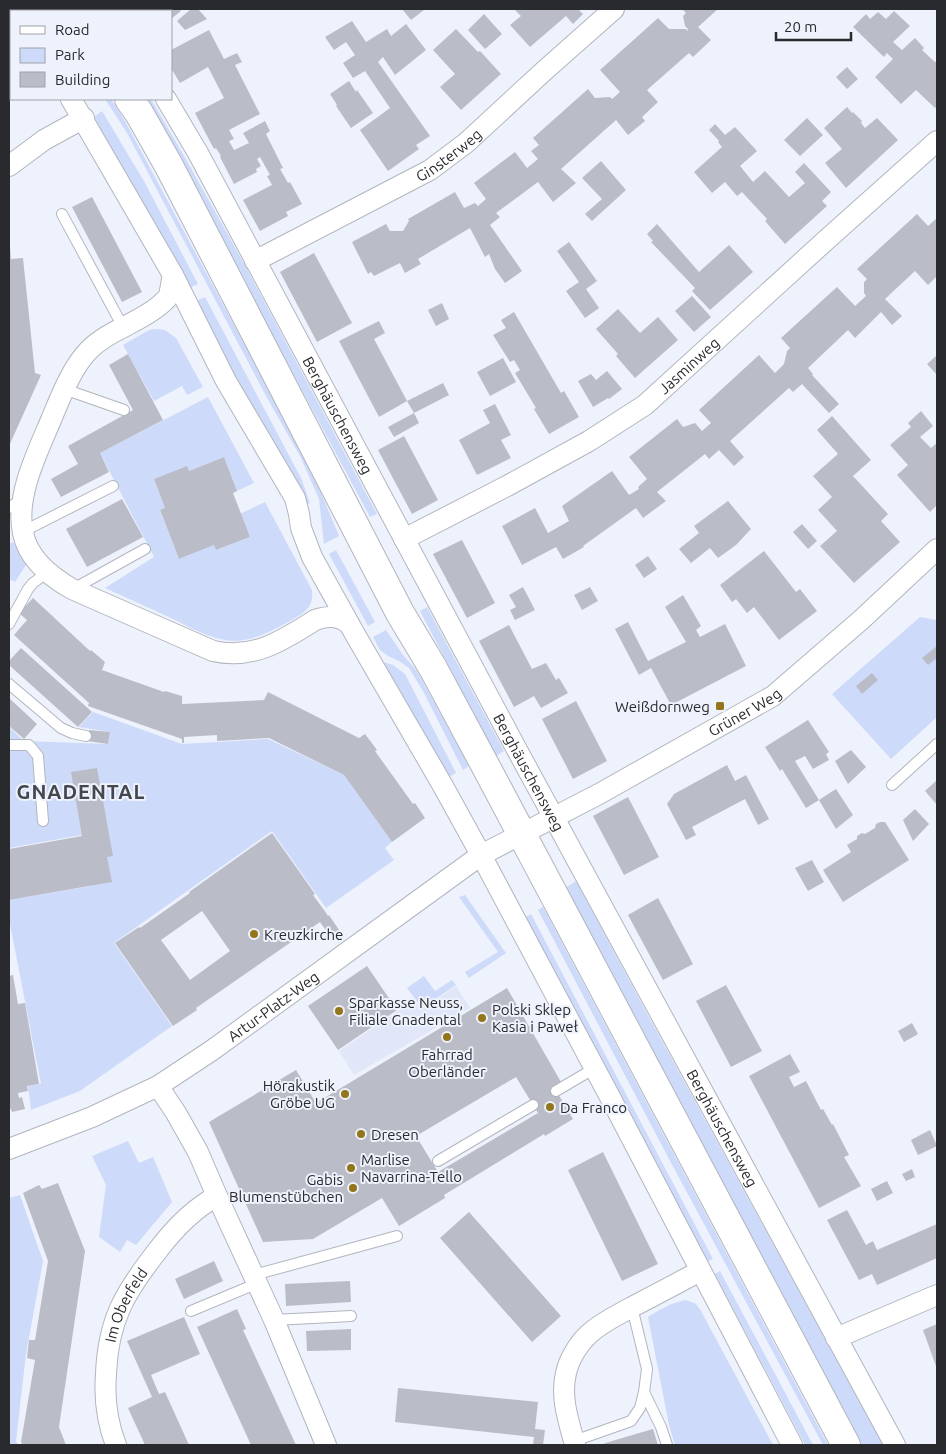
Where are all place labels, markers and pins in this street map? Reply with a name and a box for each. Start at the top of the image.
place label: Weißdornweg [615,698,710,715]
marker: Weißdornweg [714,700,726,712]
place label: Kreuzkirche [264,926,343,943]
marker: Kreuzkirche [248,928,260,940]
place label: Sparkasse Neuss, Filiale Gnadental [349,994,463,1028]
place label: Polski Sklep Kasia i Paweł [492,1001,578,1035]
marker: Sparkasse Neuss, Filiale Gnadental [333,1005,345,1017]
marker: Polski Sklep Kasia i Paweł [476,1012,488,1024]
marker: Fahrrad Oberländer [441,1031,453,1043]
place label: Fahrrad Oberländer [408,1046,486,1080]
place label: Hörakustik Gröbe UG [263,1077,335,1111]
marker: Hörakustik Gröbe UG [339,1088,351,1100]
place label: Da Franco [560,1099,627,1116]
marker: Da Franco [544,1101,556,1113]
place label: Dresen [371,1126,419,1143]
marker: Dresen [355,1128,367,1140]
place label: Marlise Navarrina-Tello [361,1151,462,1185]
marker: Marlise Navarrina-Tello [345,1162,357,1174]
place label: Gabis Blumenstübchen [229,1171,343,1205]
marker: Gabis Blumenstübchen [347,1182,359,1194]

